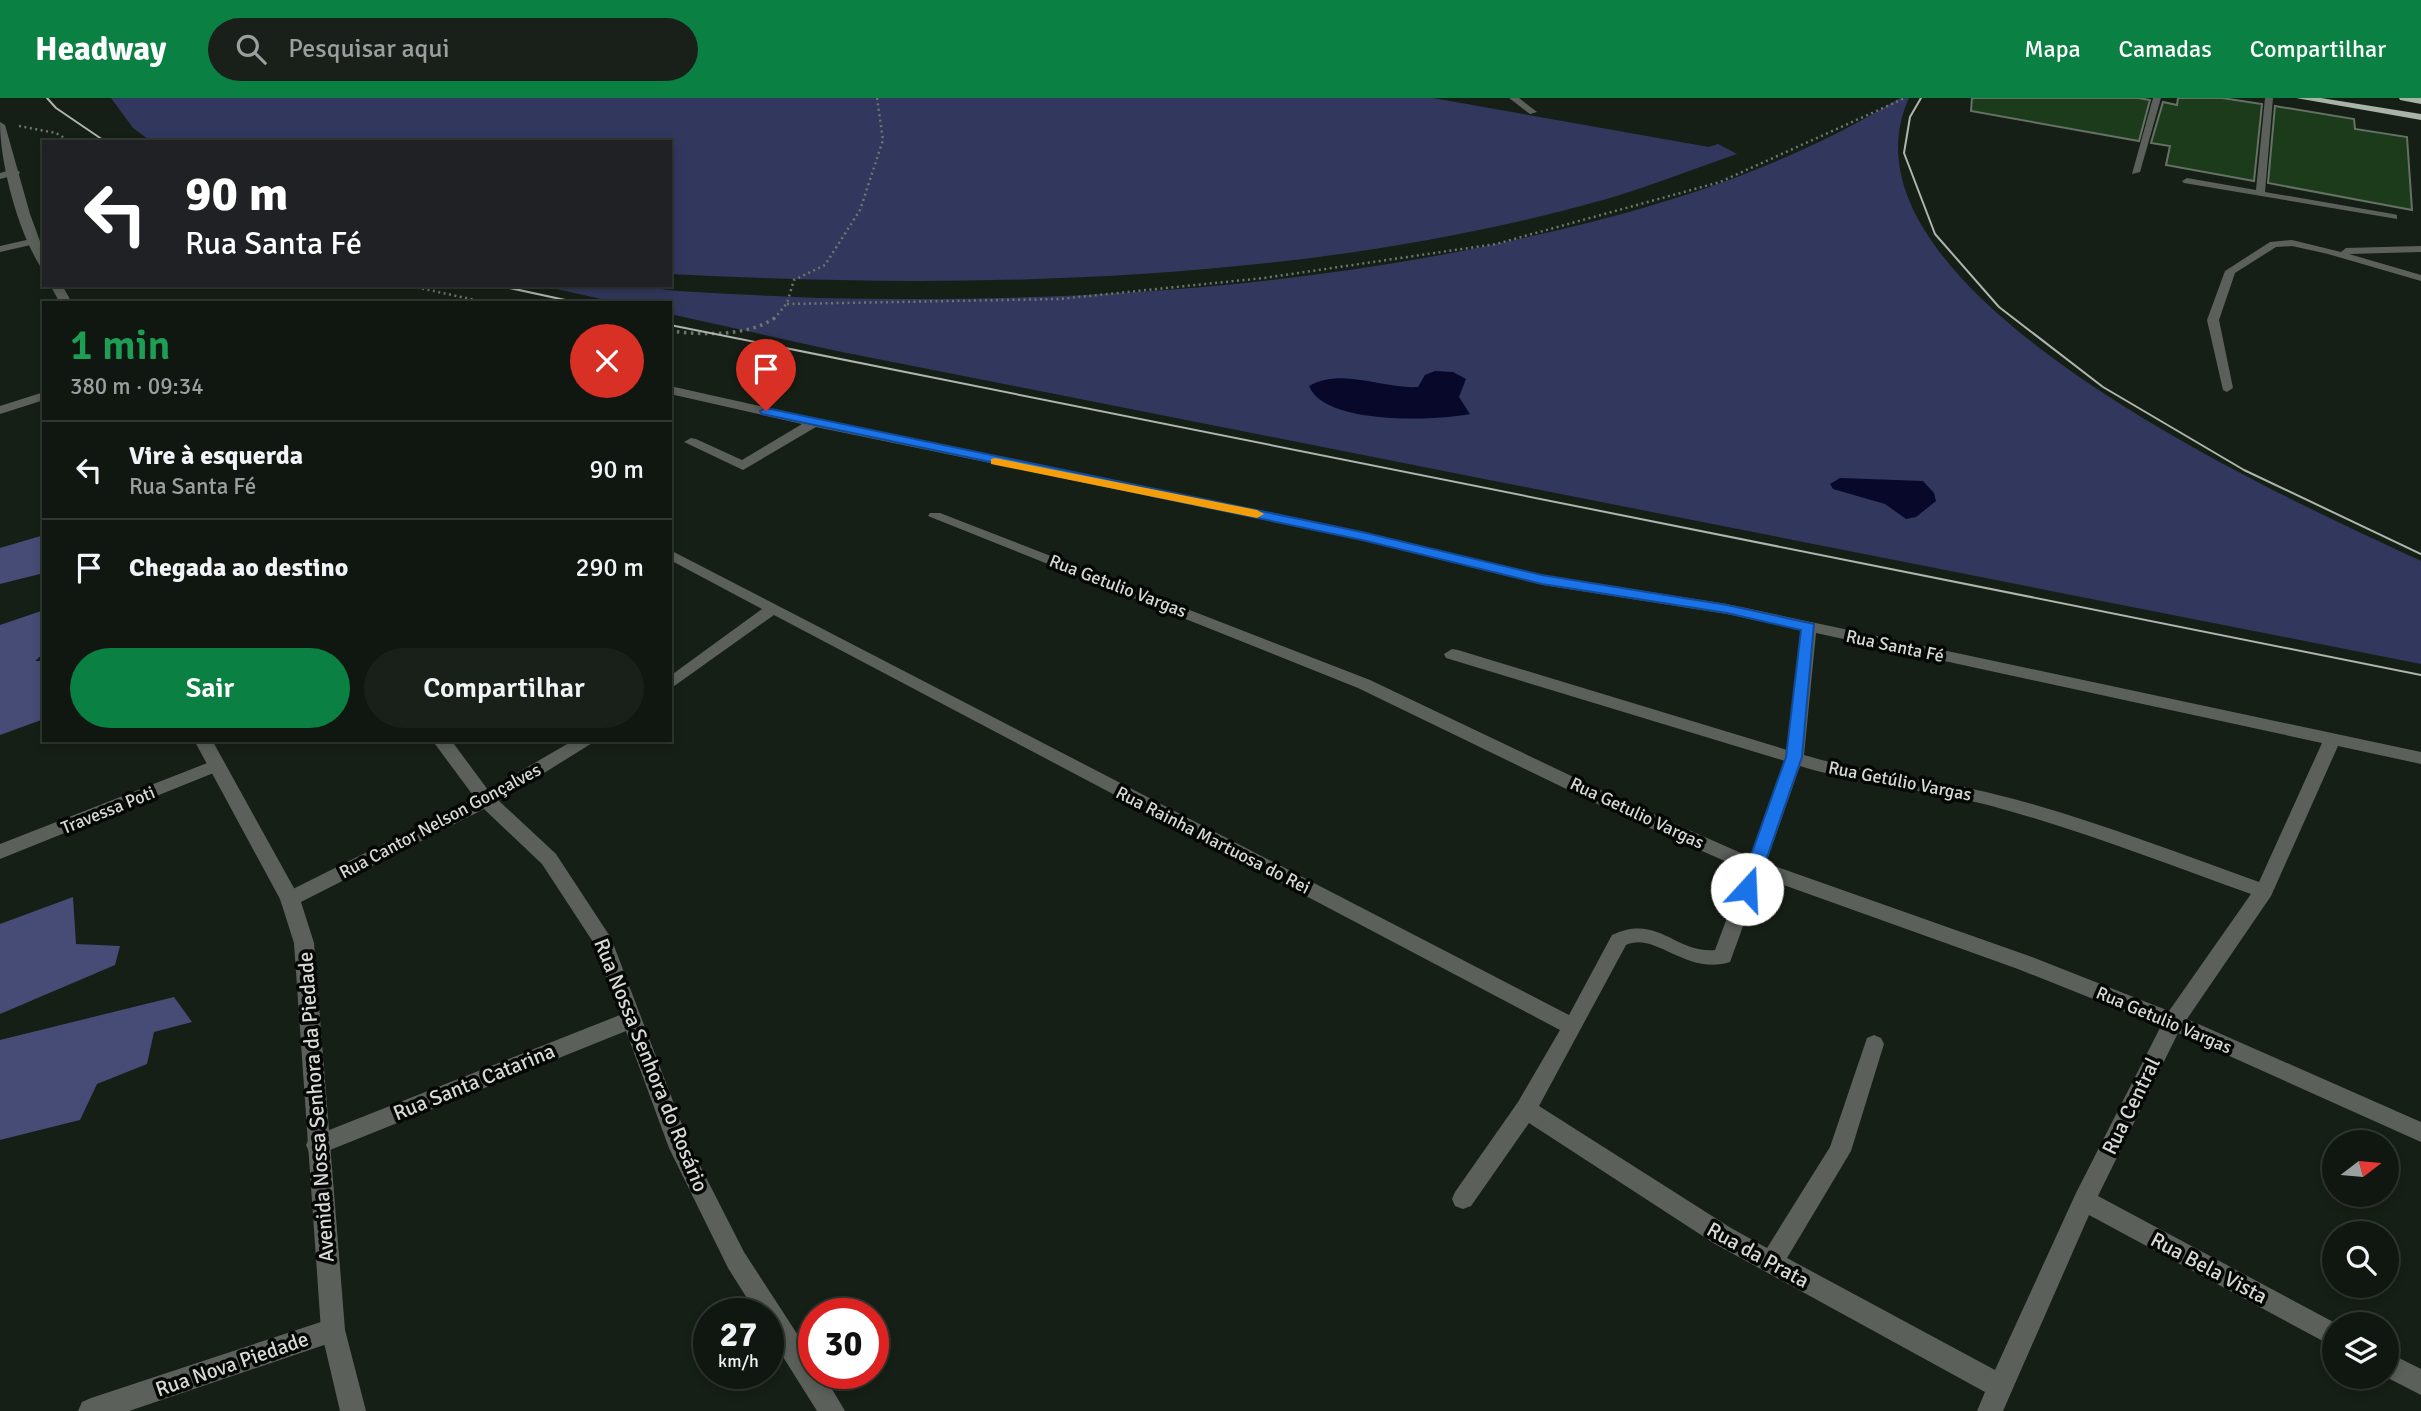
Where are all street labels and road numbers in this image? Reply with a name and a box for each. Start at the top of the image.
street label: Rua Getulio Vargas [1046,550,1190,622]
street label: Rua Santa Fé [1844,625,1946,667]
street label: Rua Getúlio Vargas [1827,756,1973,806]
street label: Rua Cantor Nelson Gonçalves [336,758,545,884]
street label: Rua Getulio Vargas [1567,772,1708,854]
street label: Travessa Poti [58,781,158,839]
street label: Rua Rainha Martuosa do Rei [1112,781,1314,899]
street label: Rua Nossa Senhora do Rosário [588,934,714,1196]
street label: Avenida Nossa Senhora da Piedade [292,951,340,1263]
street label: Rua Getulio Vargas [2093,982,2235,1059]
street label: Rua Santa Catarina [389,1038,559,1126]
street label: Rua Central [2096,1053,2166,1159]
street label: Rua da Prata [1702,1216,1814,1294]
street label: Rua Bela Vista [2146,1226,2272,1310]
street label: Rua Nova Piedade [152,1326,312,1402]

